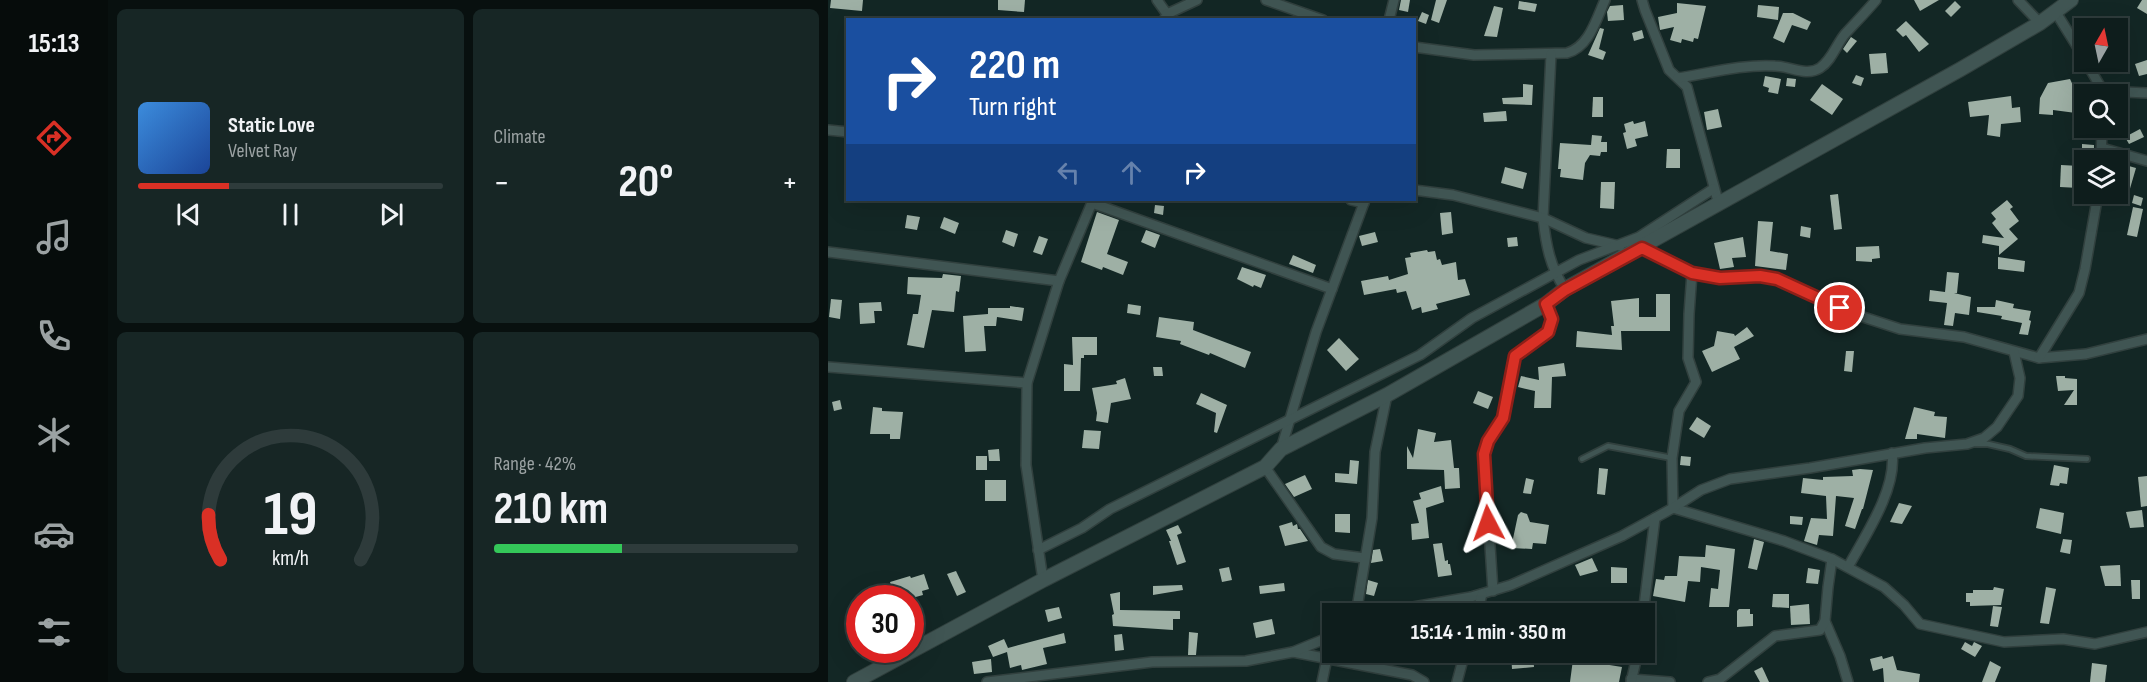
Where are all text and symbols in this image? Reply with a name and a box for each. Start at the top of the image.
north arrow [2074,18,2128,72]
map controls [2074,18,2128,204]
text: 15:13 [28,28,80,60]
text: 220 m [969,40,1060,91]
icon: right [870,42,948,120]
button: search [2074,84,2128,138]
text: Turn right [969,91,1056,123]
text: Static Love [228,112,315,139]
icon: directions [33,117,75,159]
text: Climate [494,125,546,149]
text: Velvet Ray [228,139,297,163]
button: layers [2074,150,2128,204]
text: 20° [618,155,673,210]
icon: left [1052,156,1085,189]
icon: ahead [1115,156,1148,189]
icon: right [1178,156,1211,189]
text: − [494,163,510,203]
text: + [782,163,798,203]
icon: previous [172,198,205,231]
icon: pause [274,198,307,231]
icon: next [375,198,408,231]
icon: music [33,216,75,258]
pin [1814,282,1865,333]
icon: arrive [1823,291,1856,324]
icon: phone [33,315,75,357]
icon: climate [33,414,75,456]
text: Range · 42% [494,452,576,476]
text: 19 [263,478,317,553]
text: 210 km [494,482,608,537]
position arrow [1456,491,1520,555]
icon: car [33,513,75,555]
text: km/h [272,546,309,571]
speed limit sign: 30 [846,585,924,663]
icon: filters [33,611,75,653]
text: 15:14 · 1 min · 350 m [1411,619,1566,646]

